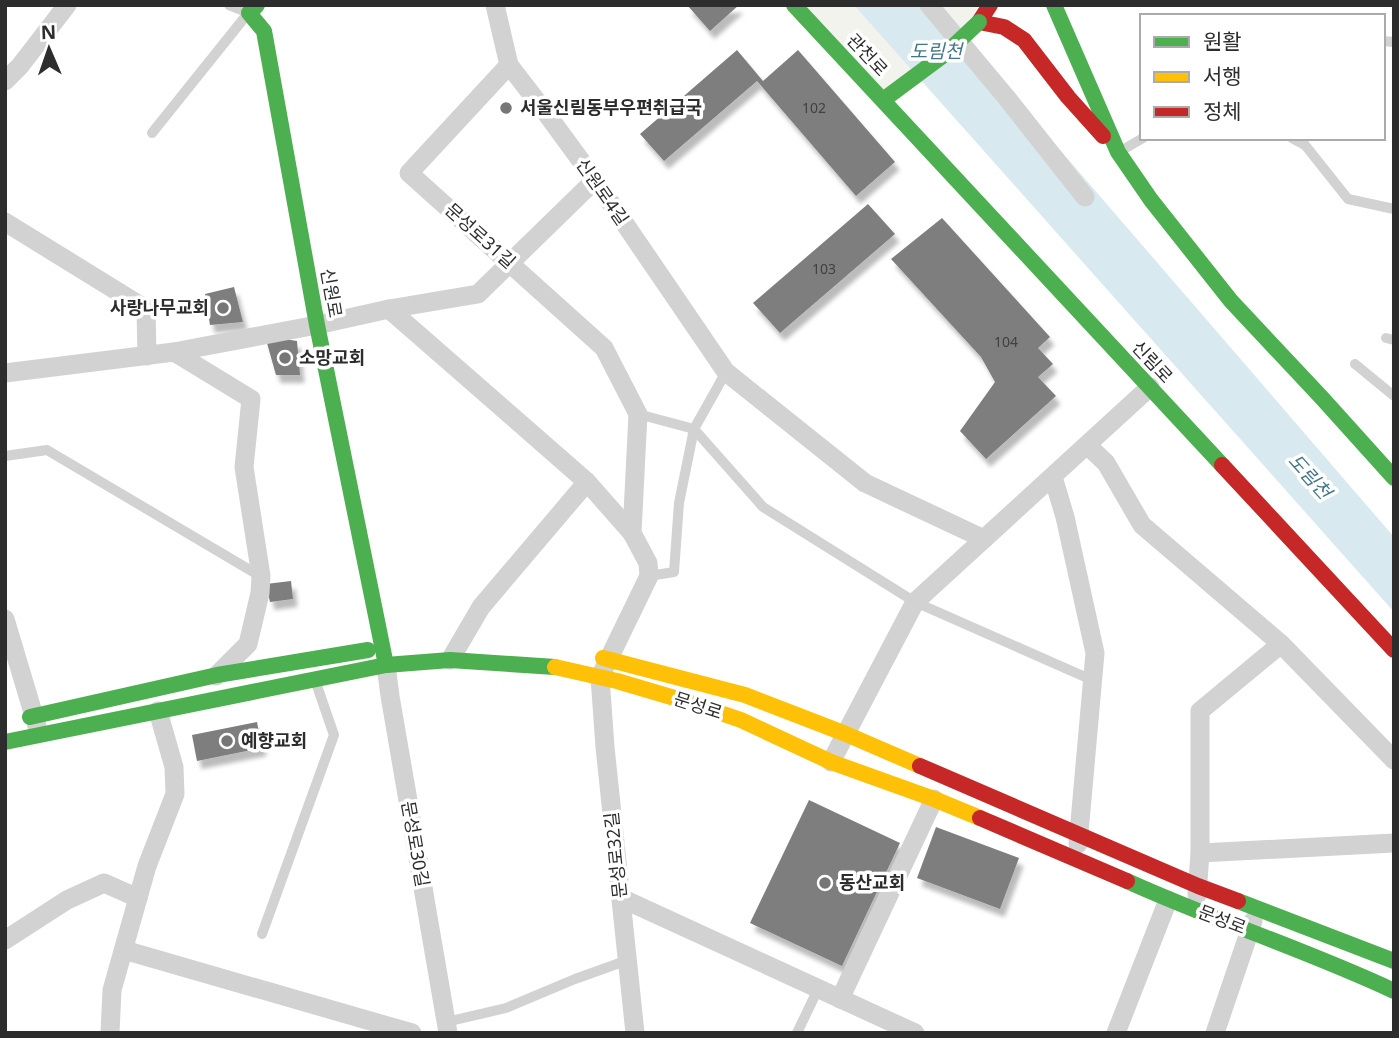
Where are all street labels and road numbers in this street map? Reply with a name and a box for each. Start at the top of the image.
street label: 관천로 [842,28,893,81]
street label: 신원로4길 [571,153,635,230]
street label: 문성로31길 [440,197,521,273]
street label: 신원로 [316,266,348,319]
street label: 신림로 [1127,335,1178,388]
street label: 문성로 [671,686,726,724]
street label: 문성로30길 [397,799,435,889]
street label: 문성로32길 [599,811,631,900]
street label: 문성로 [1195,899,1250,939]

